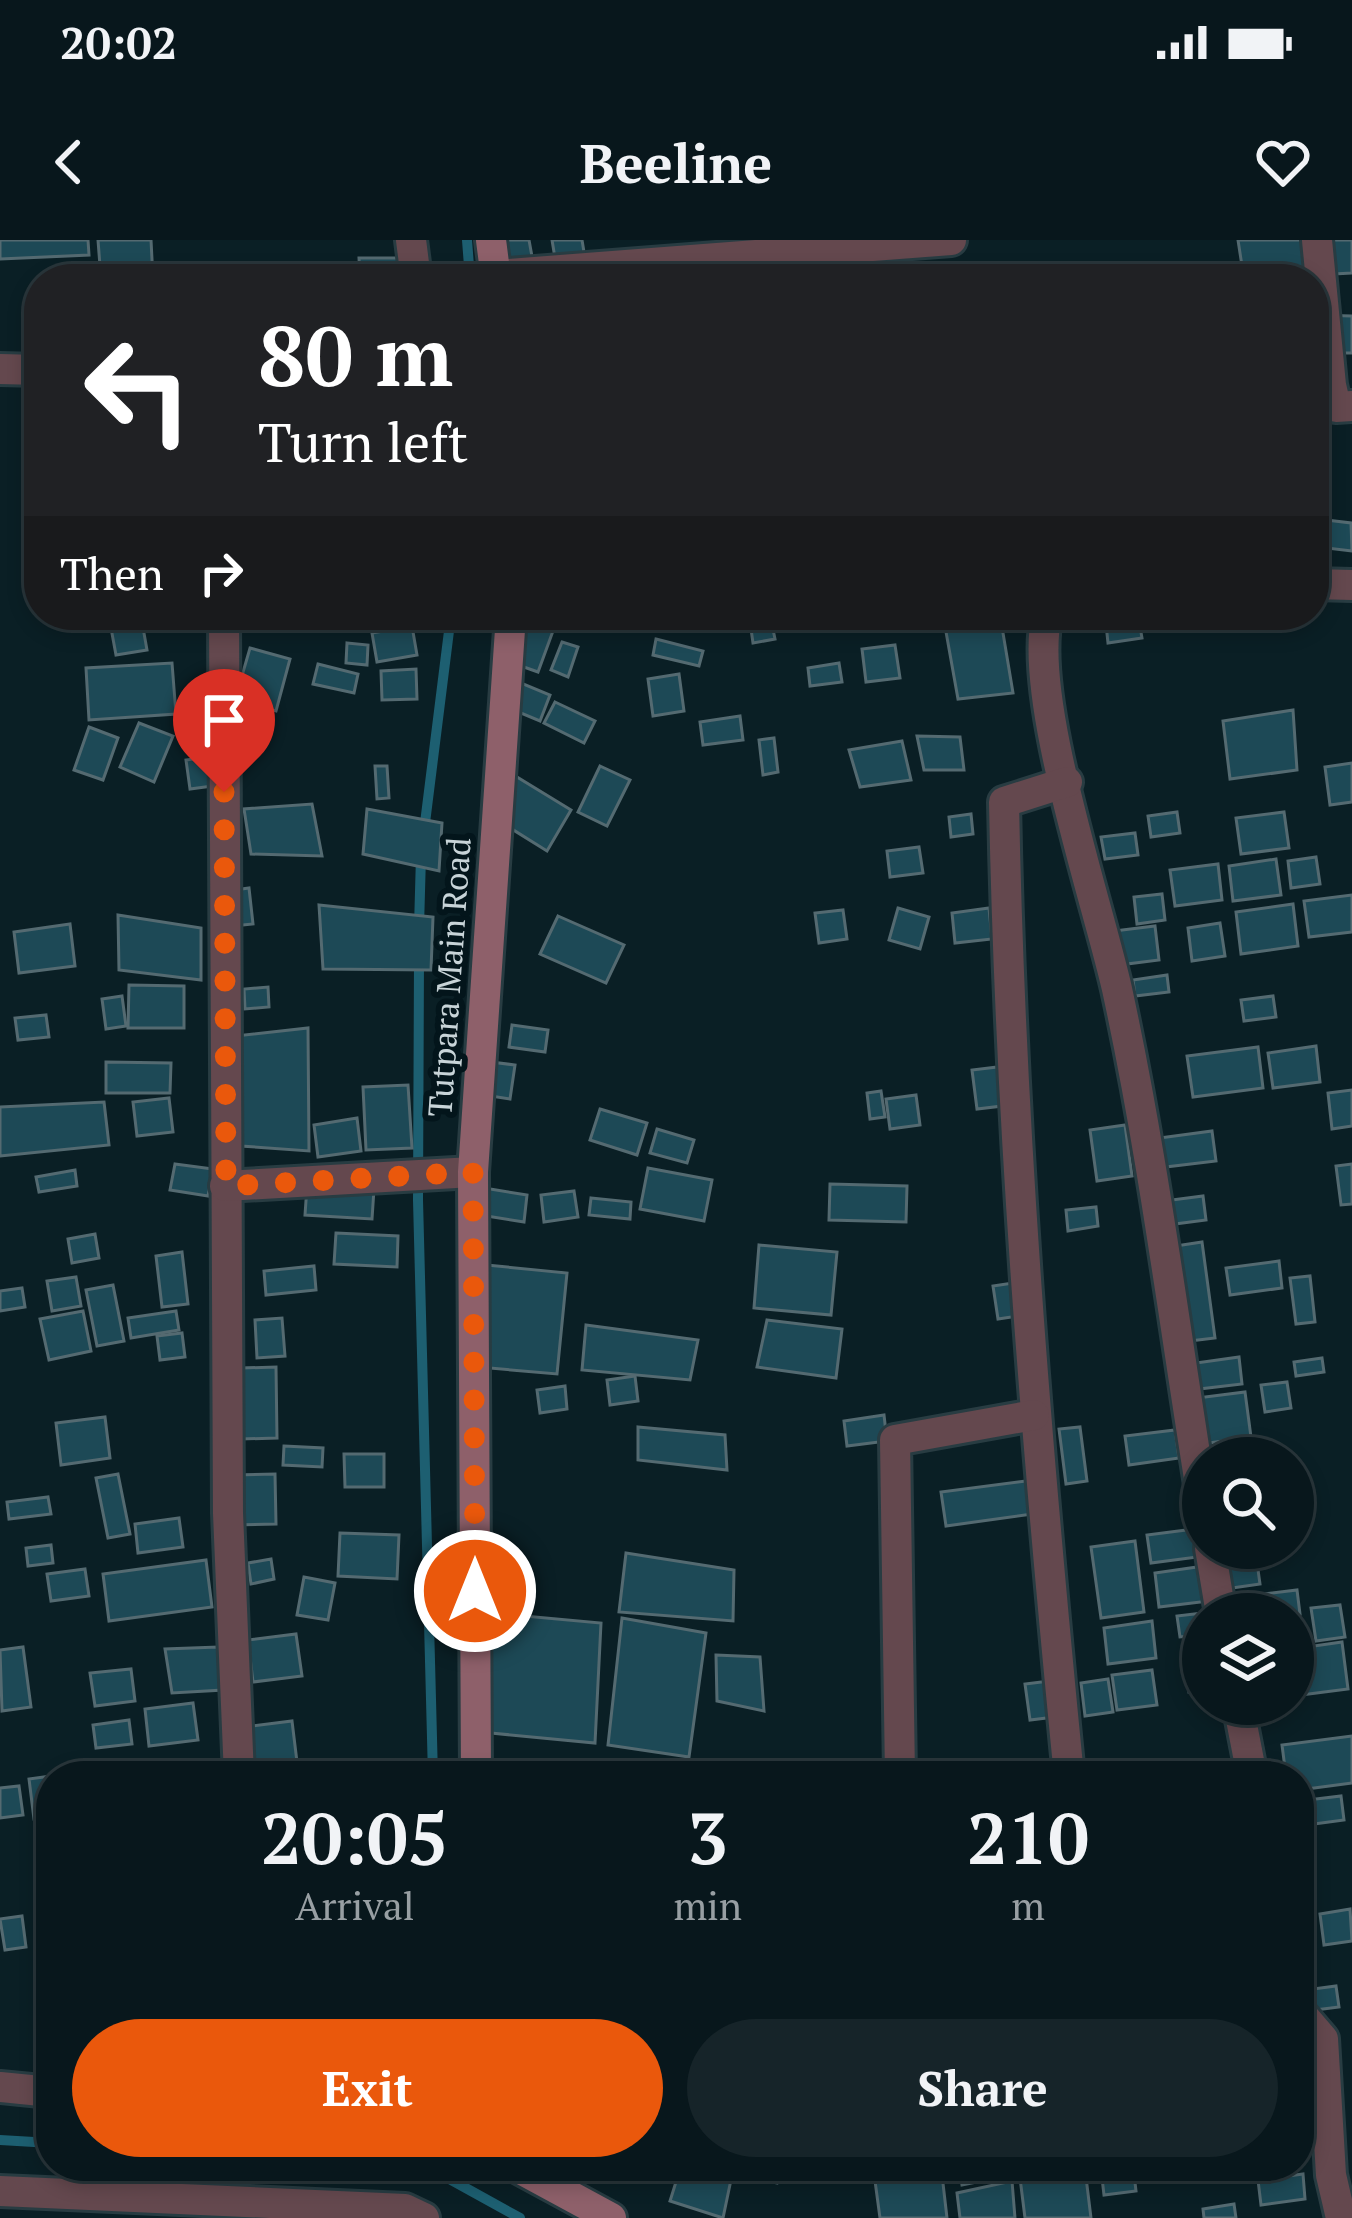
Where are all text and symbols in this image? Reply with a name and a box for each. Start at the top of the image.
text: 20:02 [60,12,177,72]
text: Beeline [580,127,772,198]
icon: back [36,129,102,195]
icon: heart [1250,129,1316,195]
text: 80 m [258,299,453,410]
icon: left [60,312,216,468]
text: Turn left [258,406,468,477]
icon: right [188,540,254,606]
text: Then [60,543,164,603]
pin [173,669,275,792]
icon: arrive [191,687,257,753]
street label: Tutpara Main Road [417,836,480,1118]
map controls [1182,1437,1314,1725]
button: search [1182,1437,1314,1569]
position arrow [412,1528,538,1654]
button: layers [1182,1593,1314,1725]
text: 20:05 [261,1789,448,1885]
text: 3 [687,1789,728,1885]
text: 210 [967,1789,1089,1885]
text: Arrival [295,1879,414,1931]
text: min [673,1879,742,1931]
text: m [1011,1879,1045,1931]
button: Exit [72,2019,663,2157]
button: Share [687,2019,1278,2157]

